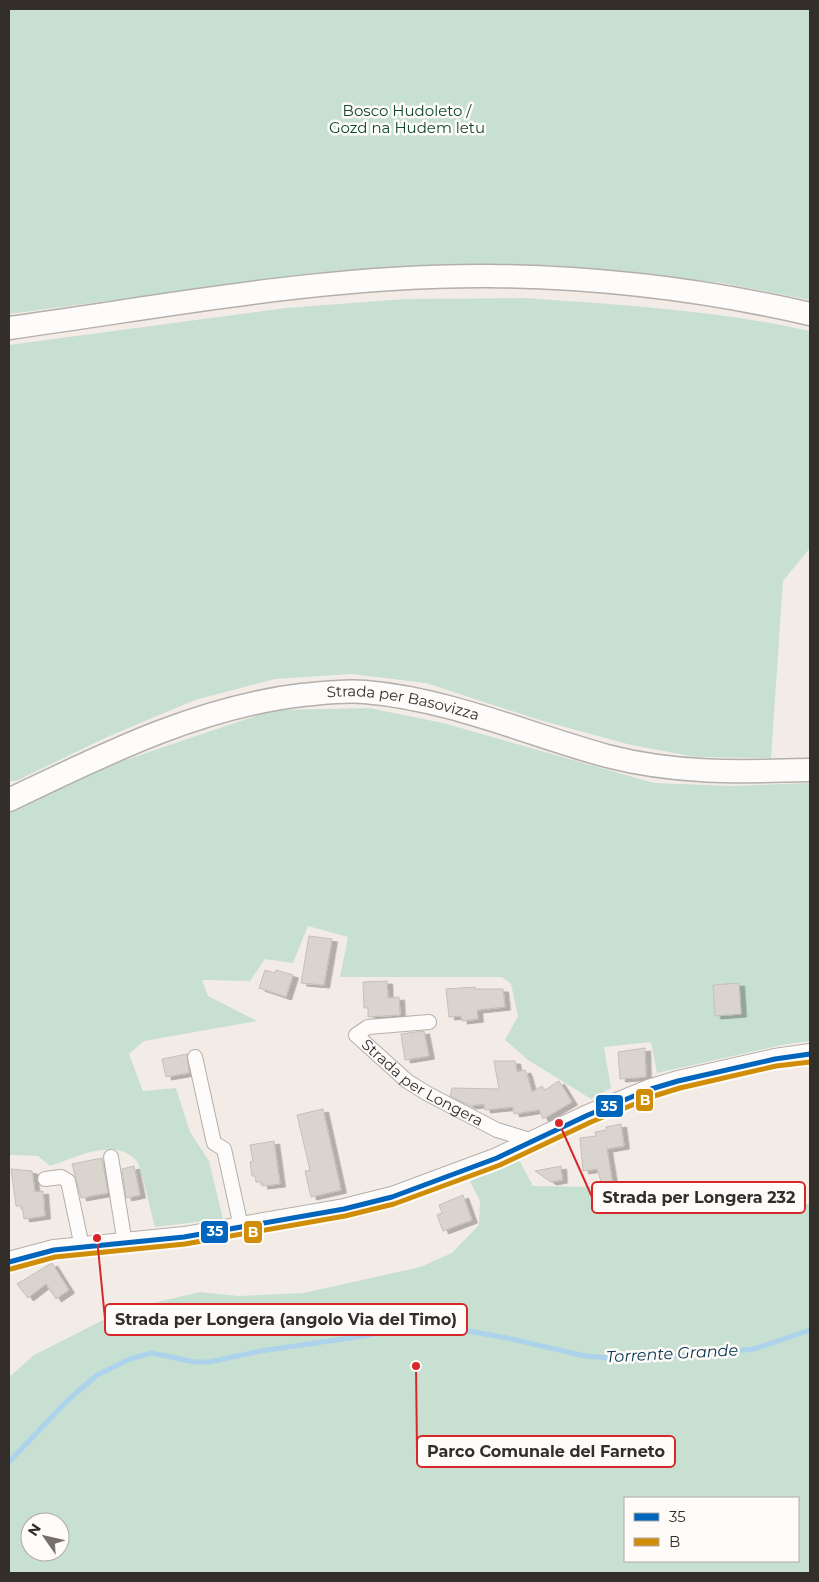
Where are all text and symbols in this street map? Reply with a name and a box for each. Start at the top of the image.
park label: Bosco Hudoleto / Gozd na Hudem letu [329,101,485,137]
street label: Strada per Basovizza [326,681,482,724]
street label: Strada per Longera [358,1035,487,1130]
line badge: B [635,1088,654,1112]
text: B [640,1091,651,1109]
line badge: 35 [595,1094,624,1118]
text: 35 [600,1097,617,1115]
callout: Strada per Longera 232 [592,1182,805,1213]
text: Strada per Longera 232 [603,1188,795,1207]
line badge: 35 [200,1220,229,1244]
line badge: B [243,1220,263,1244]
text: 35 [206,1222,223,1240]
text: B [248,1223,259,1241]
callout: Strada per Longera (angolo Via del Timo) [105,1304,467,1335]
text: Strada per Longera (angolo Via del Timo) [115,1310,457,1329]
water label: Torrente Grande [606,1341,739,1366]
callout: Parco Comunale del Farneto [417,1436,675,1467]
text: Parco Comunale del Farneto [427,1442,665,1461]
legend [624,1497,799,1562]
text: 35 [669,1507,686,1526]
north arrow [20,1512,70,1562]
text: N [24,1520,45,1539]
text: B [669,1532,680,1551]

